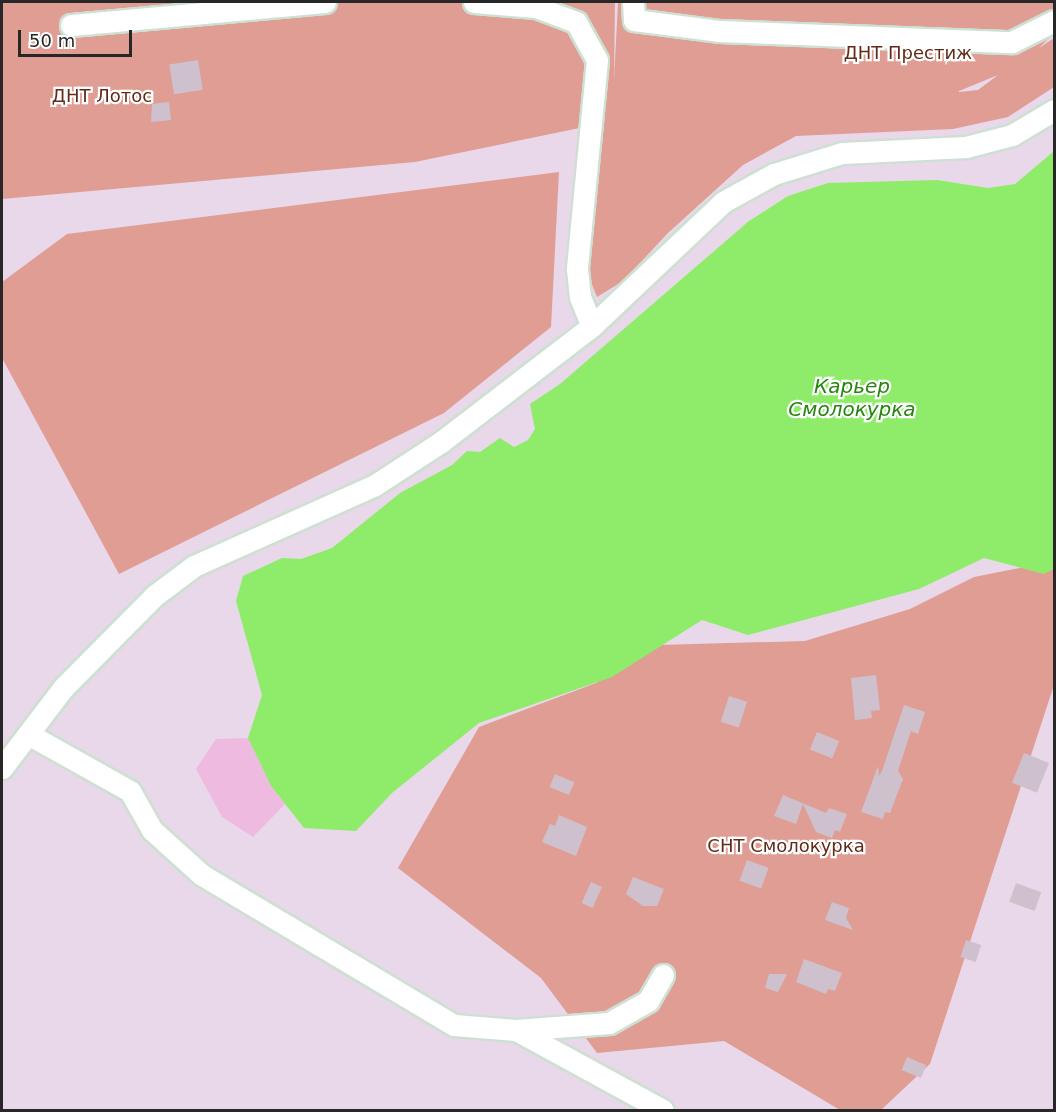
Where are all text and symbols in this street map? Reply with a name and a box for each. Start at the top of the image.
scale bar [21,18,135,56]
text: 50 m [29,30,75,51]
park label: ДНТ Престиж [844,42,972,64]
park label: ДНТ Лотос [52,85,152,107]
water label: Карьер Смолокурка [788,374,916,421]
park label: СНТ Смолокурка [707,835,865,857]

